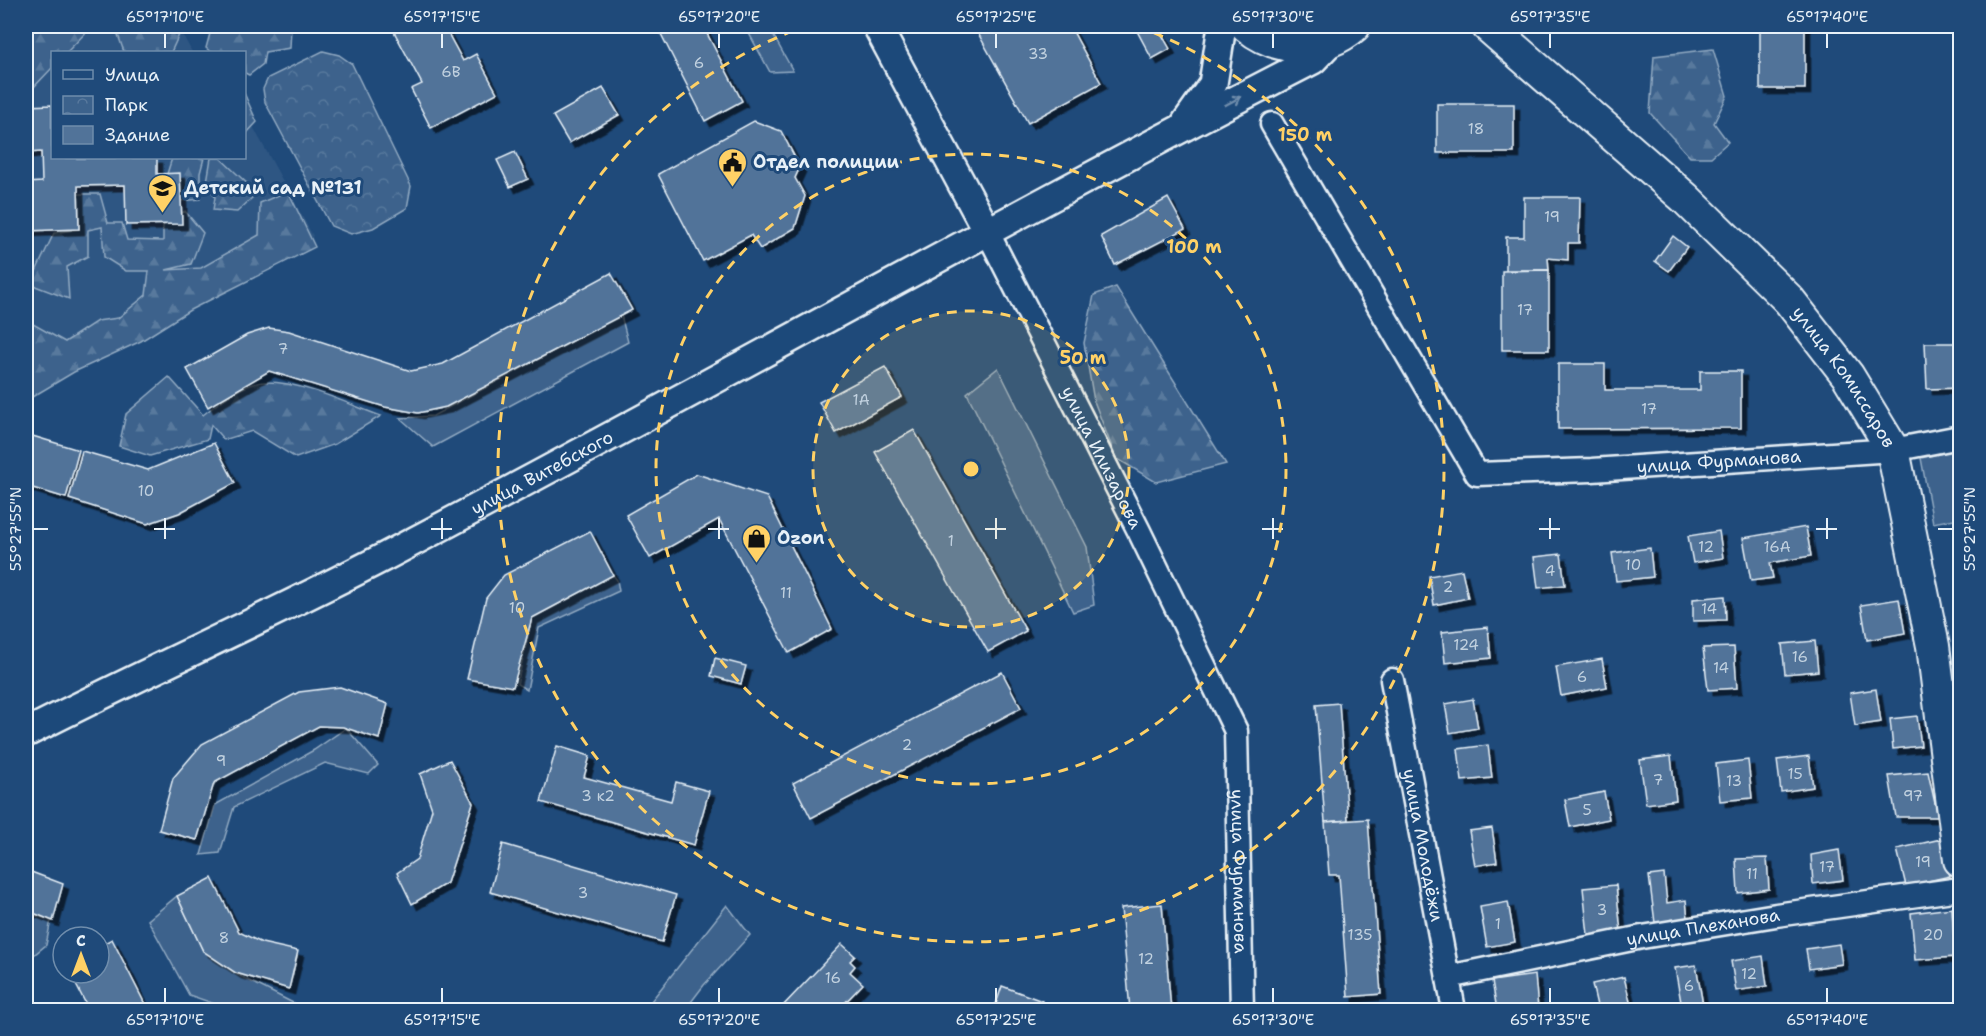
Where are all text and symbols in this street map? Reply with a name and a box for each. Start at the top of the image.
text: 65°17'10"E [126,7,204,27]
text: 65°17'15"E [404,7,480,27]
text: 65°17'20"E [678,7,760,27]
text: 65°17'25"E [956,7,1036,27]
text: 65°17'30"E [1232,7,1314,27]
text: 65°17'35"E [1510,7,1590,27]
text: 65°17'40"E [1786,7,1868,27]
house number: 33 [1028,44,1048,64]
legend [51,51,246,159]
house number: 6 [694,53,704,73]
house number: 6В [441,62,461,82]
text: Улица [105,63,159,87]
text: Парк [105,93,148,117]
one-way arrow [1224,95,1242,106]
house number: 18 [1468,119,1484,139]
text: Здание [105,123,170,147]
text: 150 m [1278,123,1333,147]
public building icon: Отдел полиции [716,146,748,188]
place label: Отдел полиции [753,150,900,174]
school or university icon: Детский сад №131 [147,172,179,214]
place label: Детский сад №131 [184,176,362,200]
house number: 19 [1544,207,1560,227]
text: 100 m [1166,235,1222,259]
house number: 17 [1517,300,1533,320]
street label: улица Комиссаров [1786,302,1901,452]
house number: 7 [278,339,288,359]
text: 50 m [1060,346,1107,370]
street label: улица Илизарова [1056,382,1148,533]
house number: 1А [852,390,870,410]
house number: 17 [1641,399,1657,419]
street label: улица Витебского [467,425,618,521]
street label: улица Фурманова [1636,444,1802,479]
centre of rings [961,459,981,479]
house number: 10 [138,481,154,501]
text: 55°27'55"N [6,487,26,571]
text: 55°27'55"N [1960,487,1980,571]
shop icon: Ozon [740,522,772,564]
place label: Ozon [777,526,824,550]
house number: 1 [948,531,954,551]
house number: 12 [1698,537,1714,557]
house number: 16А [1763,537,1791,557]
house number: 10 [1625,555,1641,575]
house number: 4 [1545,561,1555,581]
house number: 2 [1443,577,1453,597]
house number: 11 [780,583,792,603]
house number: 10 [509,598,525,618]
house number: 14 [1701,599,1717,619]
house number: 124 [1453,635,1479,655]
house number: 16 [1792,647,1808,667]
house number: 14 [1713,658,1729,678]
house number: 6 [1577,667,1587,687]
house number: 2 [902,735,912,755]
house number: 9 [216,751,226,771]
house number: 15 [1787,764,1803,784]
street label: улица Молодёжи [1397,767,1449,924]
house number: 7 [1653,770,1663,790]
house number: 13 [1726,771,1742,791]
house number: 3 к2 [581,786,615,806]
house number: 97 [1903,786,1923,806]
street label: улица Фурманова [1225,789,1253,954]
house number: 5 [1582,800,1592,820]
house number: 19 [1915,852,1931,872]
house number: 17 [1819,857,1835,877]
house number: 11 [1746,864,1758,884]
house number: 3 [578,883,588,903]
house number: 3 [1597,900,1607,920]
street label: улица Плеханова [1624,903,1782,952]
house number: 1 [1495,914,1501,934]
north arrow [51,925,111,985]
house number: 135 [1348,925,1372,945]
house number: 20 [1923,925,1943,945]
house number: 8 [219,928,229,948]
text: С [76,930,86,951]
house number: 12 [1138,949,1154,969]
house number: 12 [1741,964,1757,984]
house number: 16 [825,968,841,988]
house number: 6 [1684,976,1694,996]
text: 65°17'10"E [126,1010,204,1030]
text: 65°17'15"E [404,1010,480,1030]
text: 65°17'20"E [678,1010,760,1030]
text: 65°17'25"E [956,1010,1036,1030]
text: 65°17'30"E [1232,1010,1314,1030]
text: 65°17'35"E [1510,1010,1590,1030]
text: 65°17'40"E [1786,1010,1868,1030]

